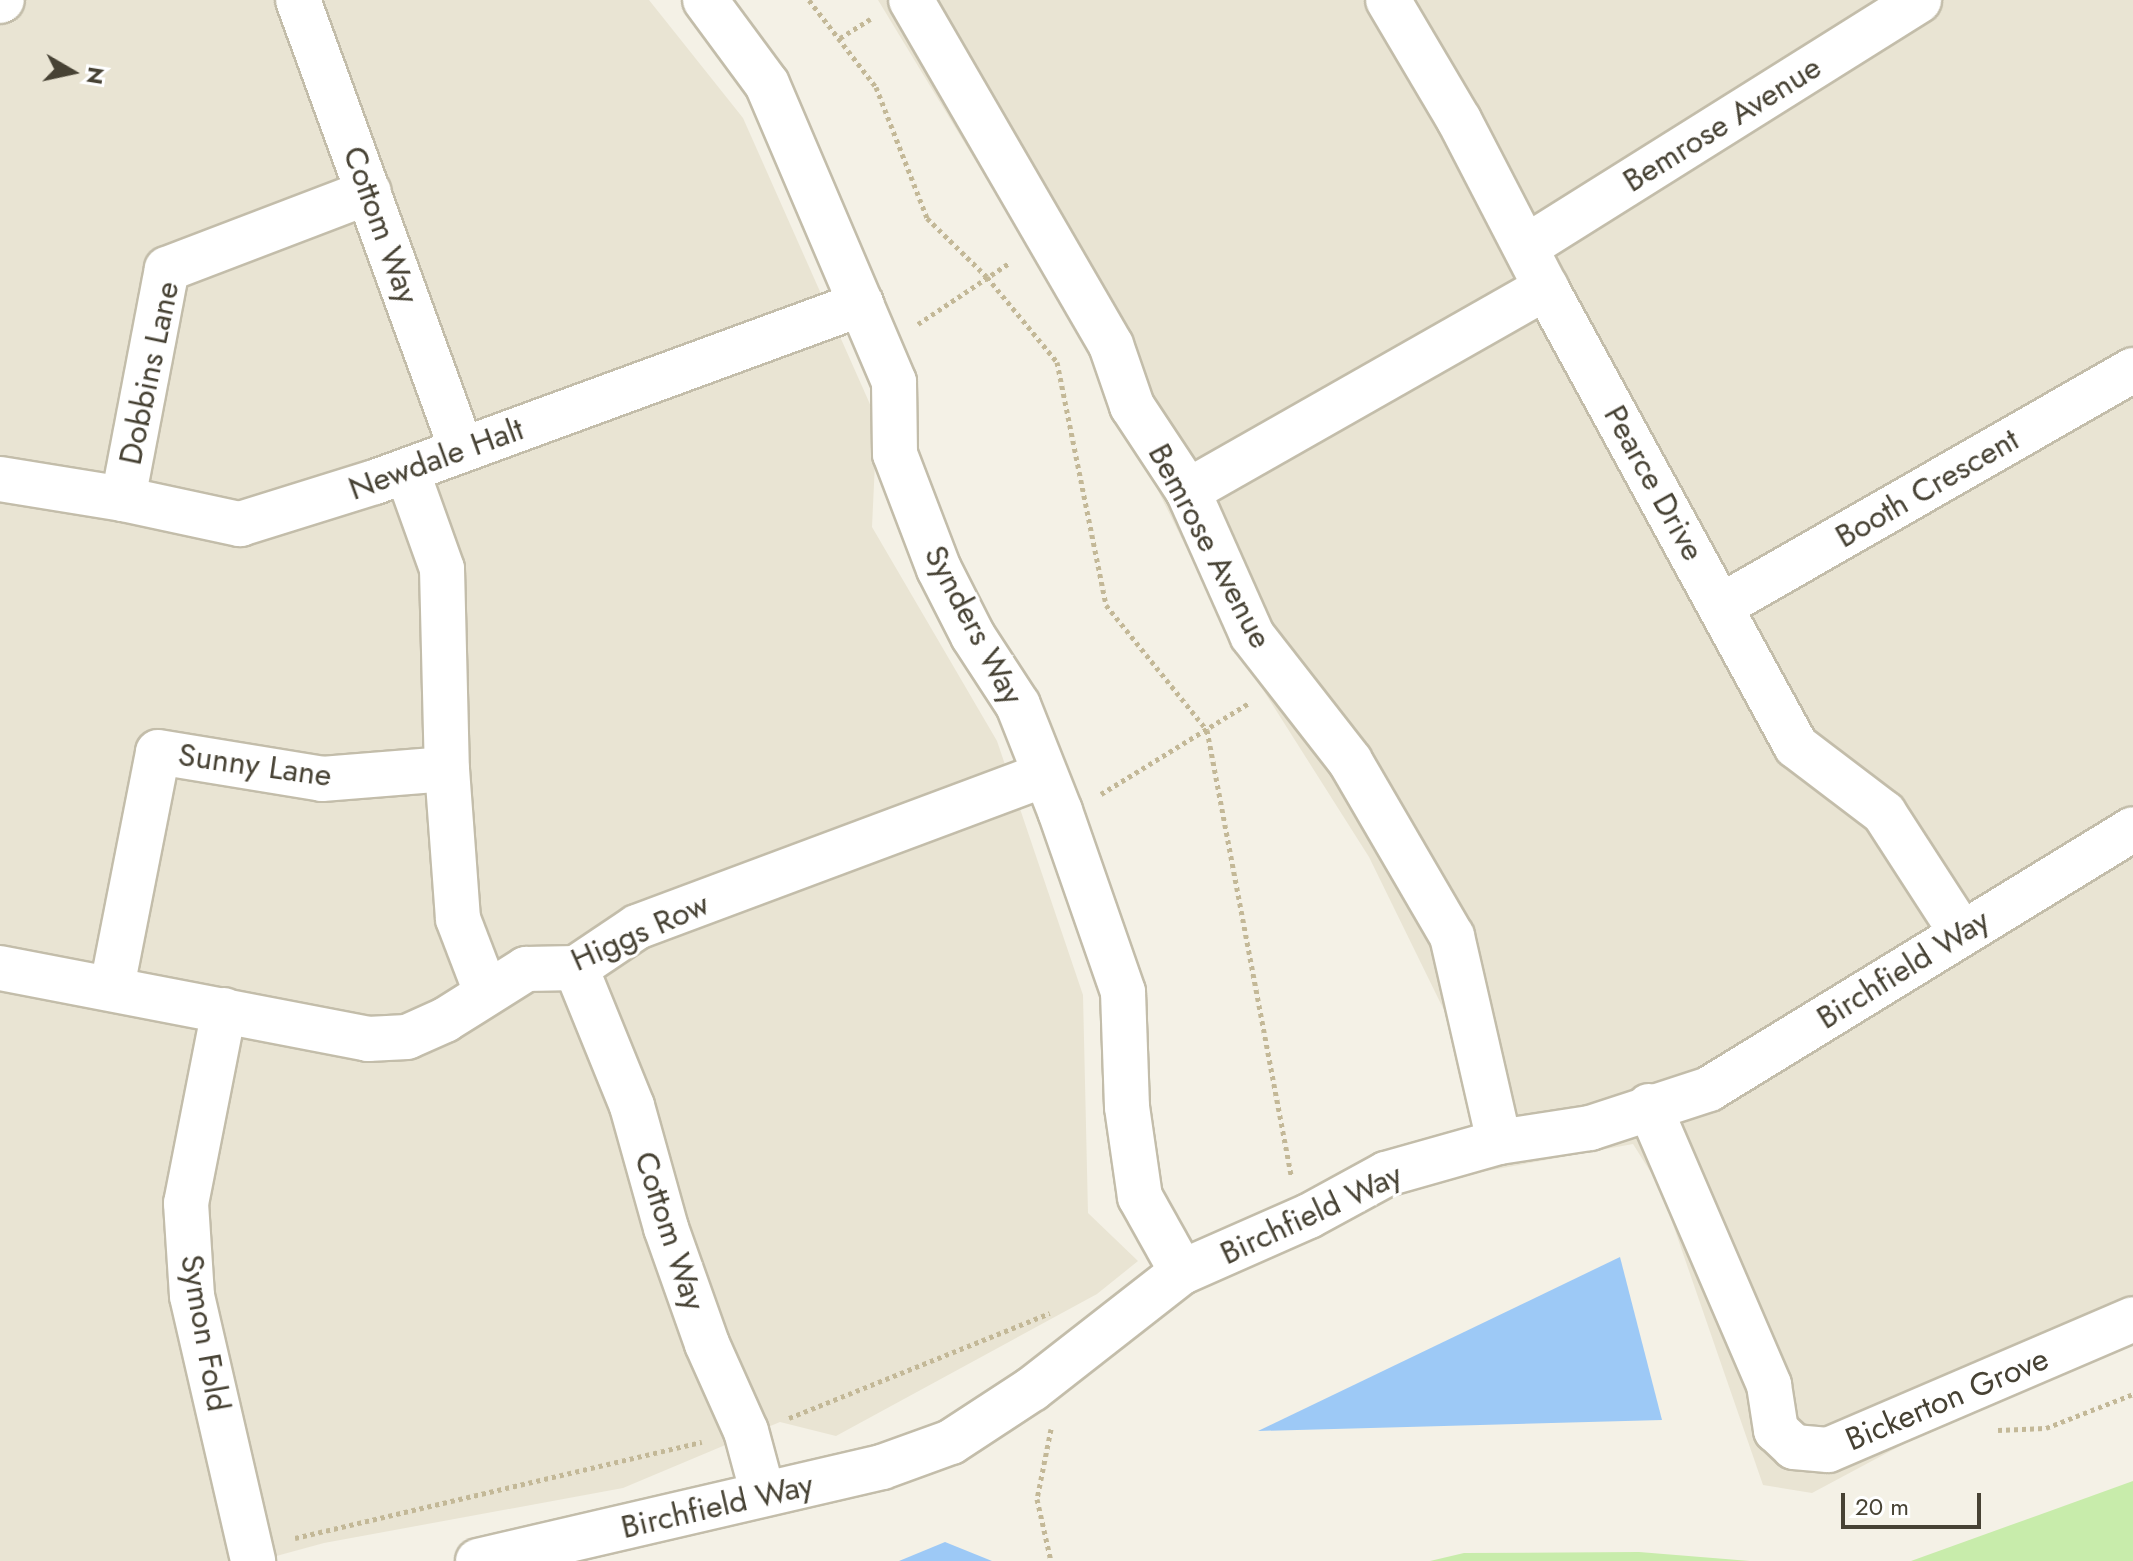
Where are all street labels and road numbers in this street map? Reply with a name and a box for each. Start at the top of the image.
street label: Bemrose Avenue [1616,48,1828,200]
street label: Cottom Way [335,141,427,309]
street label: Dobbins Lane [111,278,187,468]
street label: Pearce Drive [1596,399,1712,567]
street label: Newdale Halt [343,410,529,508]
street label: Booth Crescent [1829,420,2025,556]
street label: Bemrose Avenue [1140,437,1280,655]
street label: Synders Way [916,539,1032,711]
street label: Sunny Lane [176,735,334,795]
street label: Higgs Row [565,885,715,979]
street label: Birchfield Way [1810,901,1996,1037]
street label: Cottom Way [626,1147,714,1315]
street label: Birchfield Way [1214,1155,1408,1273]
street label: Symon Fold [172,1252,238,1414]
street label: Bickerton Grove [1840,1339,2054,1459]
street label: Birchfield Way [617,1465,817,1547]

